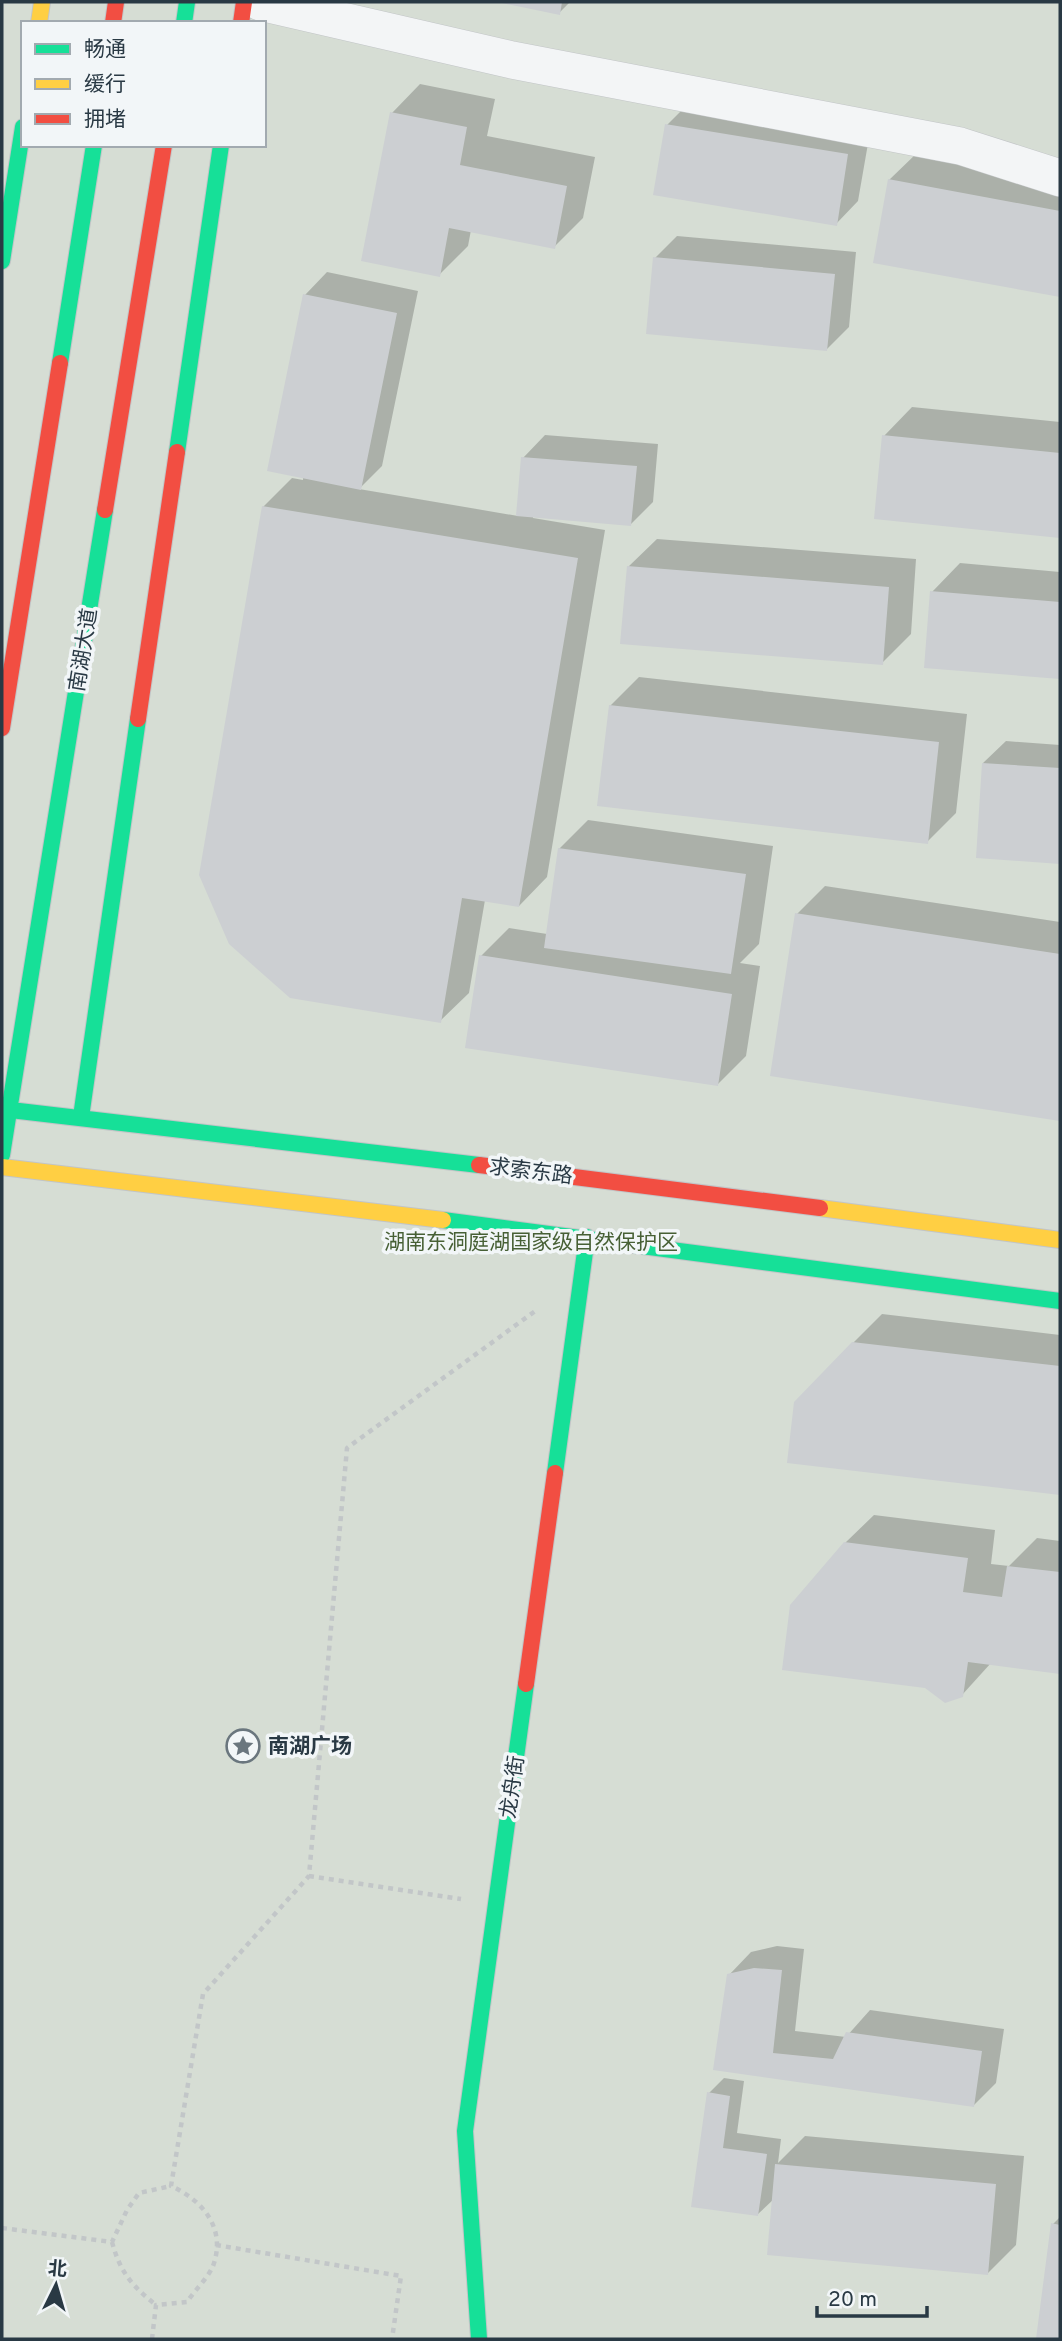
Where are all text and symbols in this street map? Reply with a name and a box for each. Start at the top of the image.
legend [21,21,266,147]
text: 畅通 [84,37,126,64]
text: 缓行 [84,72,126,99]
text: 拥堵 [84,107,126,134]
street label: 南湖大道 [65,607,104,694]
street label: 求索东路 [487,1154,574,1191]
park label: 湖南东洞庭湖国家级自然保护区 [384,1230,678,1257]
place icon: 南湖广场 [224,1727,262,1765]
place label: 南湖广场 [268,1734,352,1761]
street label: 龙舟街 [496,1754,531,1820]
north arrow [21,2250,91,2320]
text: 北 [47,2257,68,2283]
scale bar [817,2274,927,2318]
text: 20 m [828,2287,877,2314]

